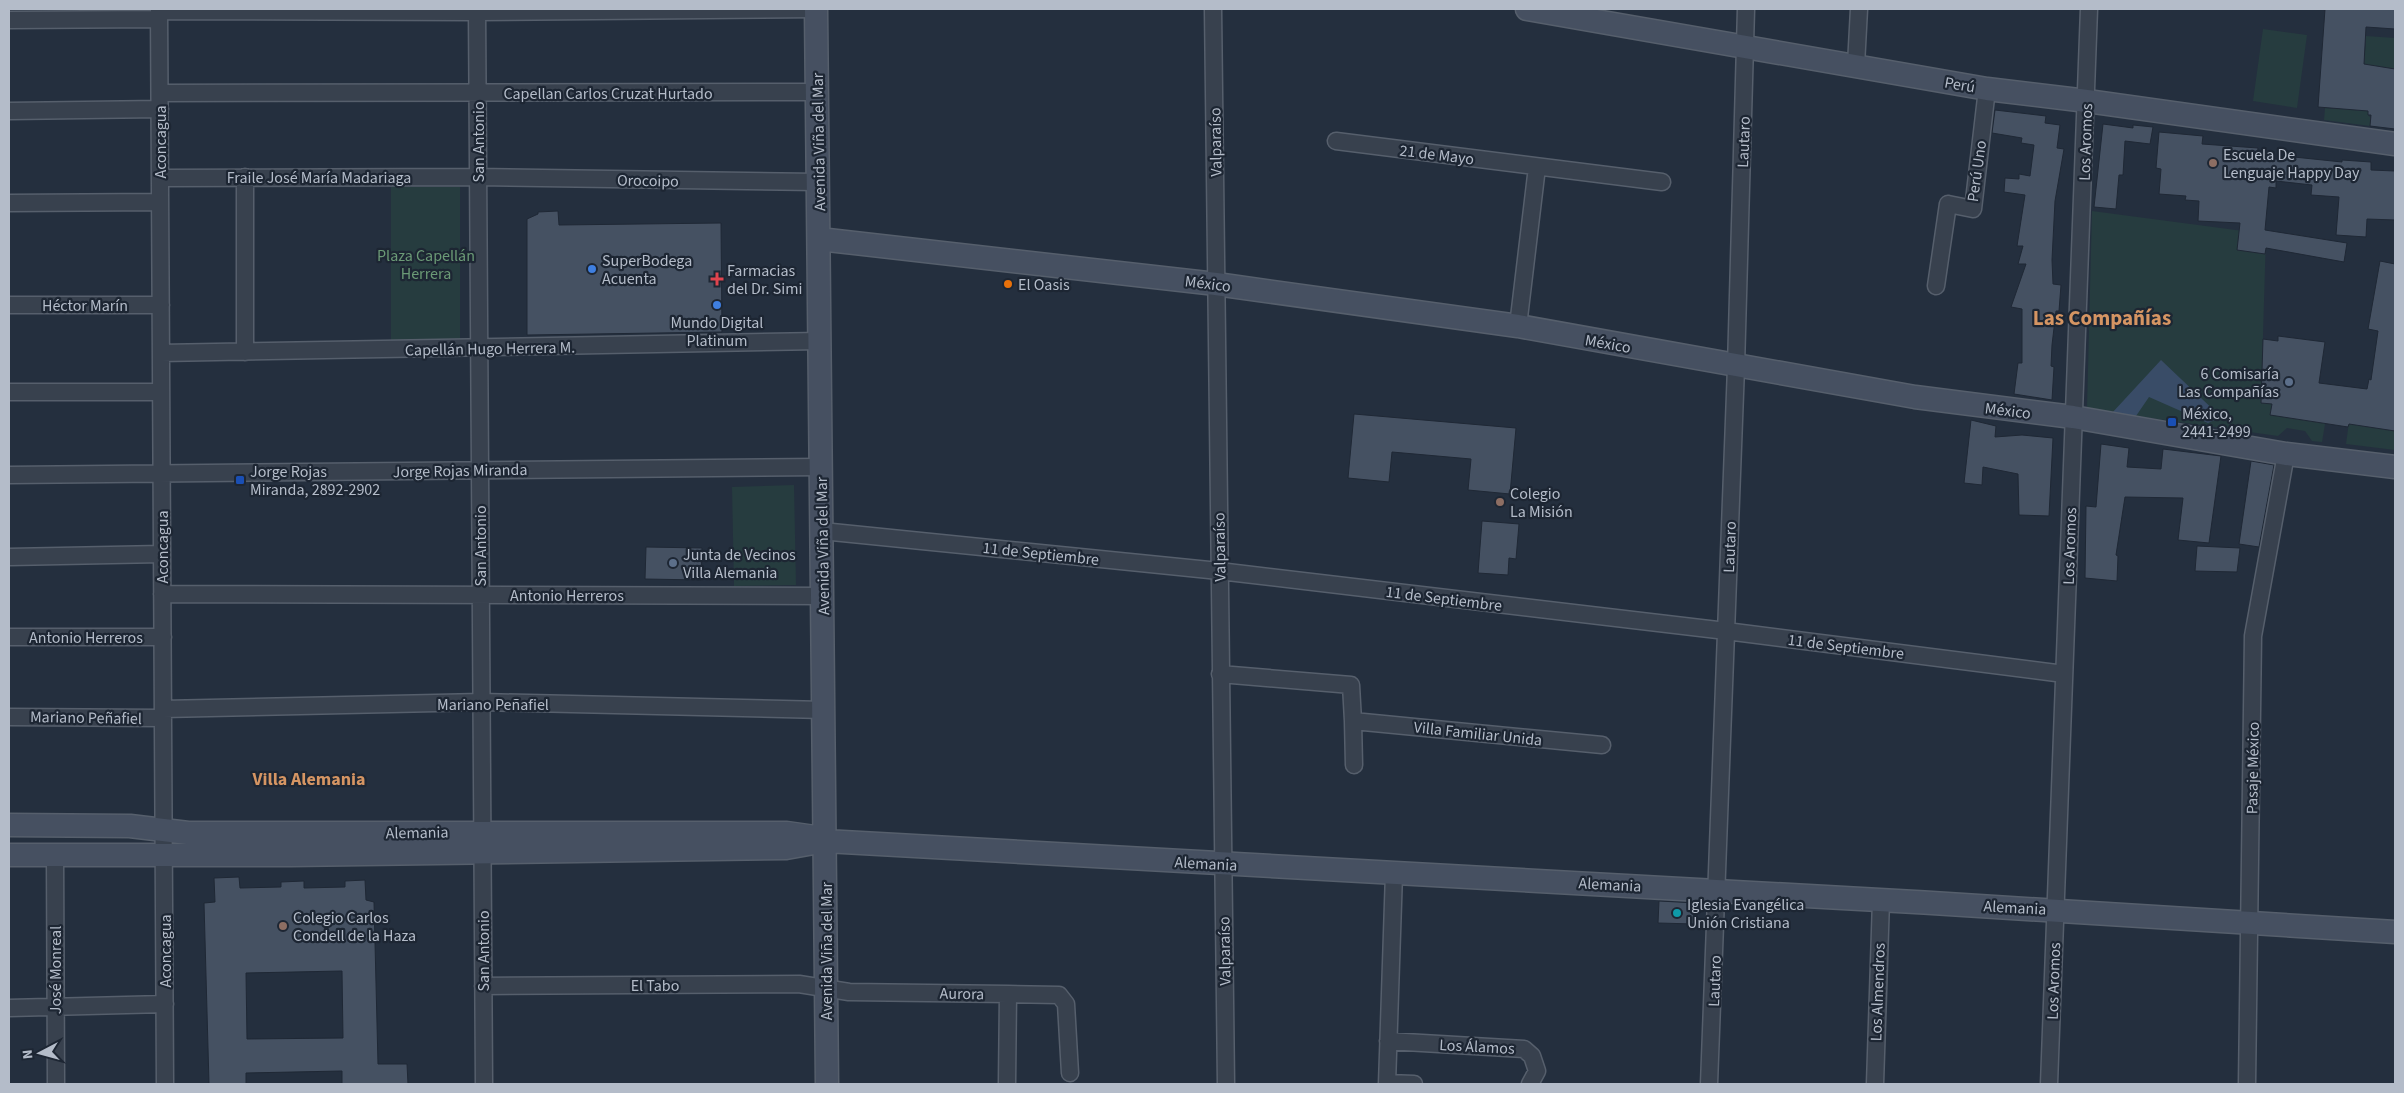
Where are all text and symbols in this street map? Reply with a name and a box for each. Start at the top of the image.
street label: Perú [1943,71,1977,98]
street label: Avenida Viña del Mar [807,72,831,211]
street label: Capellan Carlos Cruzat Hurtado [503,83,713,105]
street label: San Antonio [468,101,490,183]
street label: Los Aromos [2074,103,2098,181]
street label: Aconcagua [150,105,172,179]
street label: Valparaíso [1204,107,1228,177]
street label: Lautaro [1732,116,1756,168]
street label: Perú Uno [1962,139,1992,203]
street label: 21 de Mayo [1398,140,1475,170]
place label: Escuela De Lenguaje Happy Day [2223,144,2360,184]
marker: Escuela De Lenguaje Happy Day [2207,157,2219,169]
street label: Fraile José María Madariaga [227,167,411,189]
street label: Orocoipo [617,169,679,193]
park label: Plaza Capellán Herrera [377,245,475,285]
place label: SuperBodega Acuenta [602,250,692,290]
place label: Farmacias del Dr. Simi [727,260,802,300]
marker: SuperBodega Acuenta [586,263,598,275]
street label: México [1184,270,1232,298]
marker: Farmacias del Dr. Simi [711,273,723,285]
place label: El Oasis [1018,274,1070,296]
marker: El Oasis [1002,278,1014,290]
street label: Héctor Marín [42,295,128,317]
marker: Mundo Digital Platinum [711,299,723,311]
district label: Las Compañías [2033,303,2171,333]
place label: Mundo Digital Platinum [671,312,763,352]
street label: México [1583,329,1632,359]
street label: Capellán Hugo Herrera M. [405,337,575,361]
place label: 6 Comisaría Las Compañías [2178,363,2279,403]
marker: 6 Comisaría Las Compañías [2283,376,2295,388]
street label: México [1984,397,2032,425]
place label: México, 2441-2499 [2182,403,2251,443]
marker: México, 2441-2499 [2166,416,2178,428]
street label: Jorge Rojas Miranda [392,459,528,483]
place label: Jorge Rojas Miranda, 2892-2902 [250,461,380,501]
marker: Jorge Rojas Miranda, 2892-2902 [234,474,246,486]
street label: Avenida Viña del Mar [811,476,835,615]
place label: Colegio La Misión [1510,483,1573,523]
marker: Colegio La Misión [1494,496,1506,508]
street label: San Antonio [470,505,492,587]
street label: Los Aromos [2058,507,2082,585]
street label: Aconcagua [152,510,174,584]
street label: Valparaíso [1208,512,1232,582]
street label: Lautaro [1718,521,1742,573]
street label: 11 de Septiembre [982,537,1100,571]
place label: Junta de Vecinos Villa Alemania [683,544,796,584]
marker: Junta de Vecinos Villa Alemania [667,557,679,569]
street label: 11 de Septiembre [1385,581,1503,617]
street label: Antonio Herreros [510,585,624,607]
street label: Antonio Herreros [29,627,143,649]
street label: 11 de Septiembre [1787,629,1905,665]
street label: Mariano Peñafiel [437,694,549,716]
street label: Mariano Peñafiel [30,706,142,730]
street label: Villa Familiar Unida [1413,716,1543,752]
street label: Pasaje México [2241,722,2265,814]
district label: Villa Alemania [252,767,365,792]
street label: Alemania [385,821,449,845]
street label: Alemania [1174,851,1238,877]
street label: Alemania [1578,872,1642,898]
street label: Avenida Viña del Mar [816,881,838,1020]
place label: Iglesia Evangélica Unión Cristiana [1687,894,1804,934]
street label: Alemania [1983,895,2047,921]
place label: Colegio Carlos Condell de la Haza [293,907,416,947]
marker: Iglesia Evangélica Unión Cristiana [1671,907,1683,919]
street label: San Antonio [473,910,495,992]
street label: Aconcagua [155,914,177,988]
street label: Valparaíso [1213,916,1237,986]
marker: Colegio Carlos Condell de la Haza [277,920,289,932]
street label: José Monreal [45,926,67,1014]
street label: Los Almendros [1865,942,1891,1042]
street label: Los Aromos [2042,942,2066,1020]
street label: Lautaro [1703,955,1727,1007]
street label: El Tabo [631,975,679,997]
street label: Aurora [939,983,984,1005]
north arrow [15,1028,65,1078]
street label: Los Álamos [1439,1034,1516,1060]
text: N [18,1049,38,1060]

